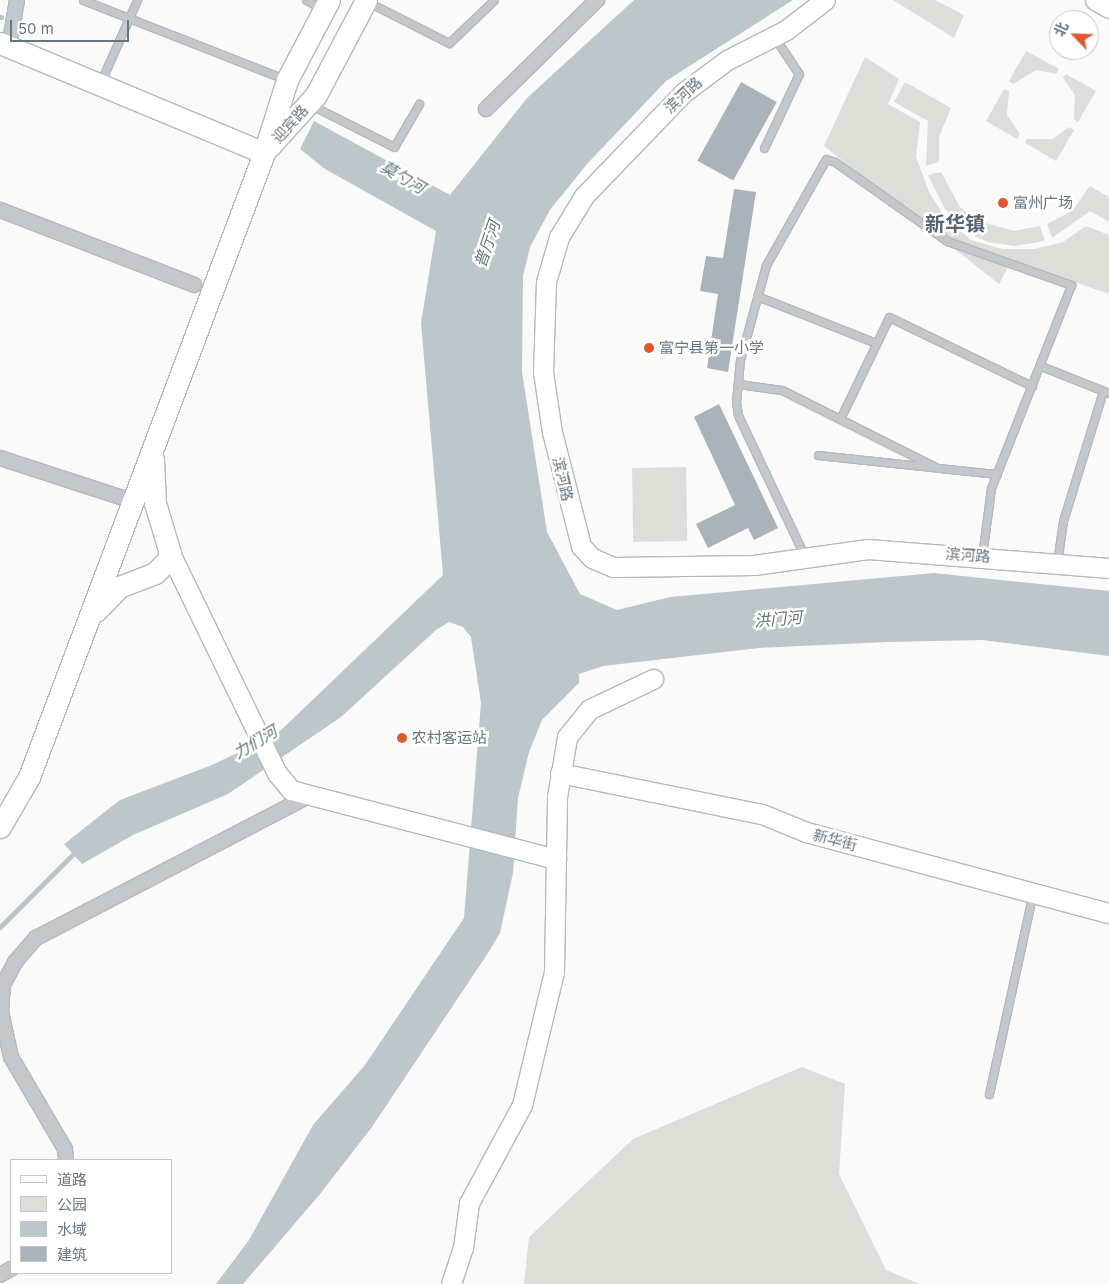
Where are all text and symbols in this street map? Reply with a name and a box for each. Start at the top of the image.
scale bar [12,10,131,42]
north arrow [1049,10,1099,60]
text: 50 m [18,19,54,38]
text: 北 [1050,19,1071,39]
street label: 滨河路 [660,73,706,117]
street label: 迎宾路 [268,101,312,147]
water label: 莫勺河 [377,157,429,197]
place label: 富州广场 [1013,194,1073,212]
marker: 富州广场 [997,197,1009,209]
district label: 新华镇 [925,212,985,236]
water label: 普厅河 [470,218,504,270]
place label: 富宁县第一小学 [659,339,764,357]
marker: 富宁县第一小学 [643,342,655,354]
street label: 滨河路 [549,455,577,503]
street label: 滨河路 [945,544,991,566]
water label: 洪门河 [753,607,803,631]
water label: 力们河 [229,721,281,763]
place label: 农村客运站 [412,729,487,747]
marker: 农村客运站 [396,732,408,744]
street label: 新华街 [811,825,859,855]
legend [10,1159,172,1274]
text: 道路 [57,1170,87,1189]
text: 公园 [57,1195,87,1214]
text: 水域 [57,1220,87,1239]
text: 建筑 [57,1245,87,1264]

